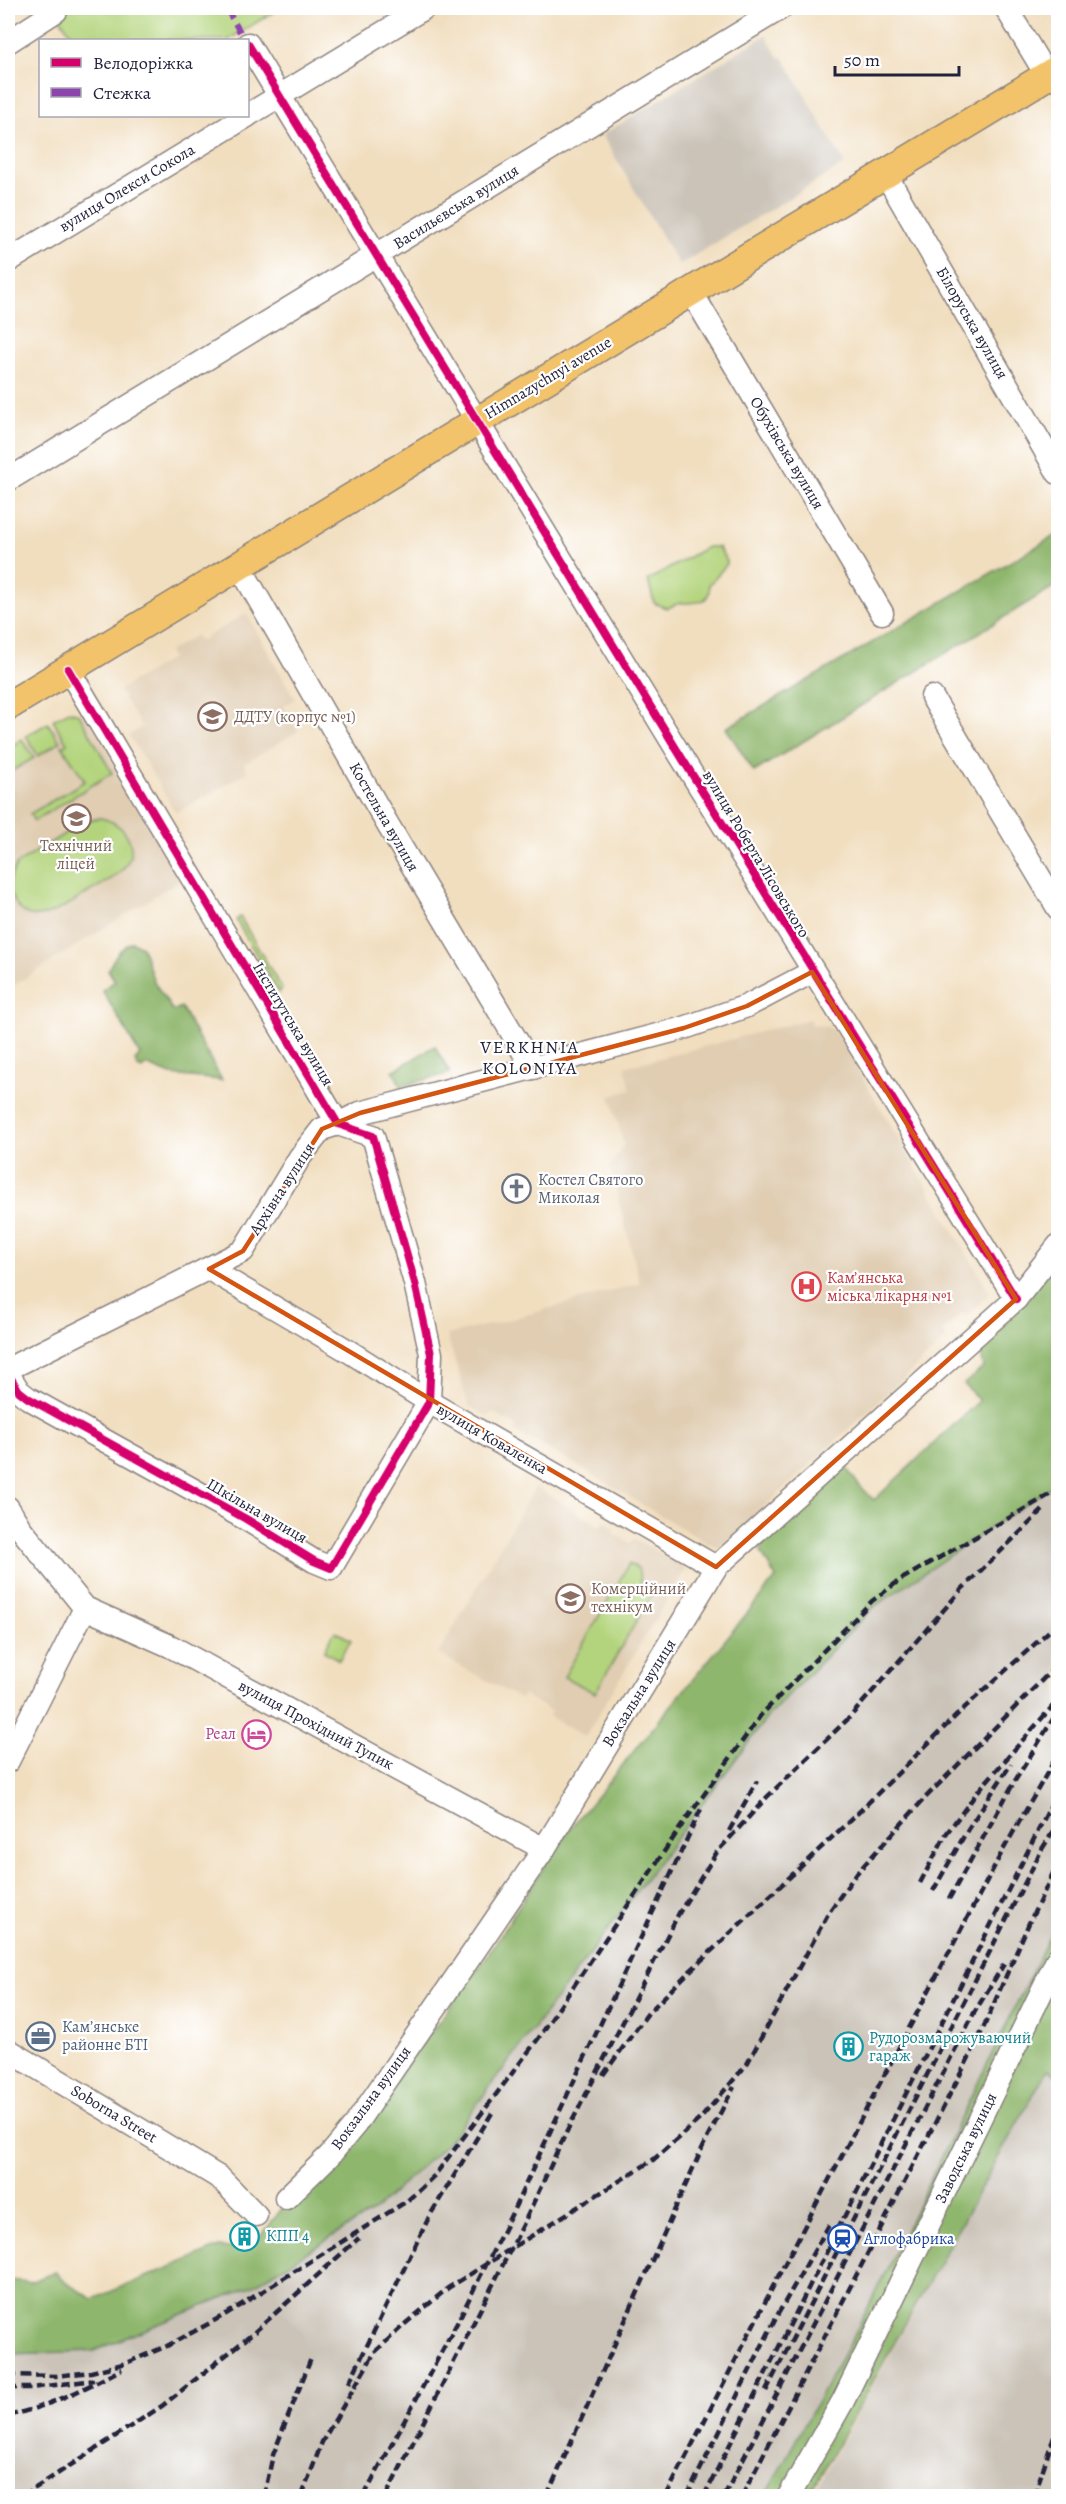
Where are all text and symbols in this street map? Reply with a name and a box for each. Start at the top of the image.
legend [39,39,249,117]
scale bar [835,39,960,77]
text: 50 m [844,48,880,72]
text: Велодоріжка [93,51,194,75]
text: Стежка [93,81,152,105]
street label: вулиця Олекси Сокола [55,138,200,237]
street label: Васильєвська вулиця [389,159,523,255]
street label: Білоруська вулиця [931,263,1013,384]
street label: Himnazychnyi avenue [480,331,616,425]
street label: Обухівська вулиця [745,393,829,514]
school or university icon: ДДТУ (корпус №1) [197,701,229,733]
place label: ДДТУ (корпус №1) [234,706,356,728]
street label: Костельна вулиця [344,758,424,876]
street label: вулиця Роберта Лісовського [697,766,815,942]
school or university icon: Технічний ліцей [60,802,92,834]
place label: Технічний ліцей [40,835,112,875]
street label: Інститутська вулиця [247,958,339,1090]
district label: VERKHNIA KOLONIYA [479,1035,580,1080]
street label: Архівна вулиця [243,1138,320,1240]
place label: Костел Святого Миколая [538,1169,643,1209]
church icon: Костел Святого Миколая [501,1173,533,1205]
place label: Кам’янська міська лікарня №1 [827,1267,952,1307]
hospital icon: Кам’янська міська лікарня №1 [790,1271,822,1303]
street label: вулиця Коваленка [433,1398,552,1480]
street label: Шкільна вулиця [202,1473,312,1549]
place label: Комерційний технікум [591,1578,686,1618]
school or university icon: Комерційний технікум [554,1582,586,1614]
street label: Вокзальна вулиця [597,1635,681,1751]
street label: вулиця Прохідний Тупик [234,1675,398,1775]
hotel icon: Реал [241,1718,273,1750]
place label: Реал [205,1723,236,1745]
place label: Камʼянське районне БТІ [62,2016,148,2056]
office icon: Камʼянське районне БТІ [25,2020,57,2052]
place label: Рудорозмарожуваючий гараж [869,2027,1031,2067]
building icon: Рудорозмарожуваючий гараж [832,2031,864,2063]
street label: Вокзальна вулиця [326,2041,416,2154]
street label: Soborna Street [67,2080,161,2148]
street label: Заводська вулиця [930,2089,1002,2207]
building icon: КПП 4 [229,2220,261,2252]
station icon: Аглофабрика [827,2223,859,2255]
place label: КПП 4 [266,2225,309,2247]
place label: Аглофабрика [863,2228,955,2250]

